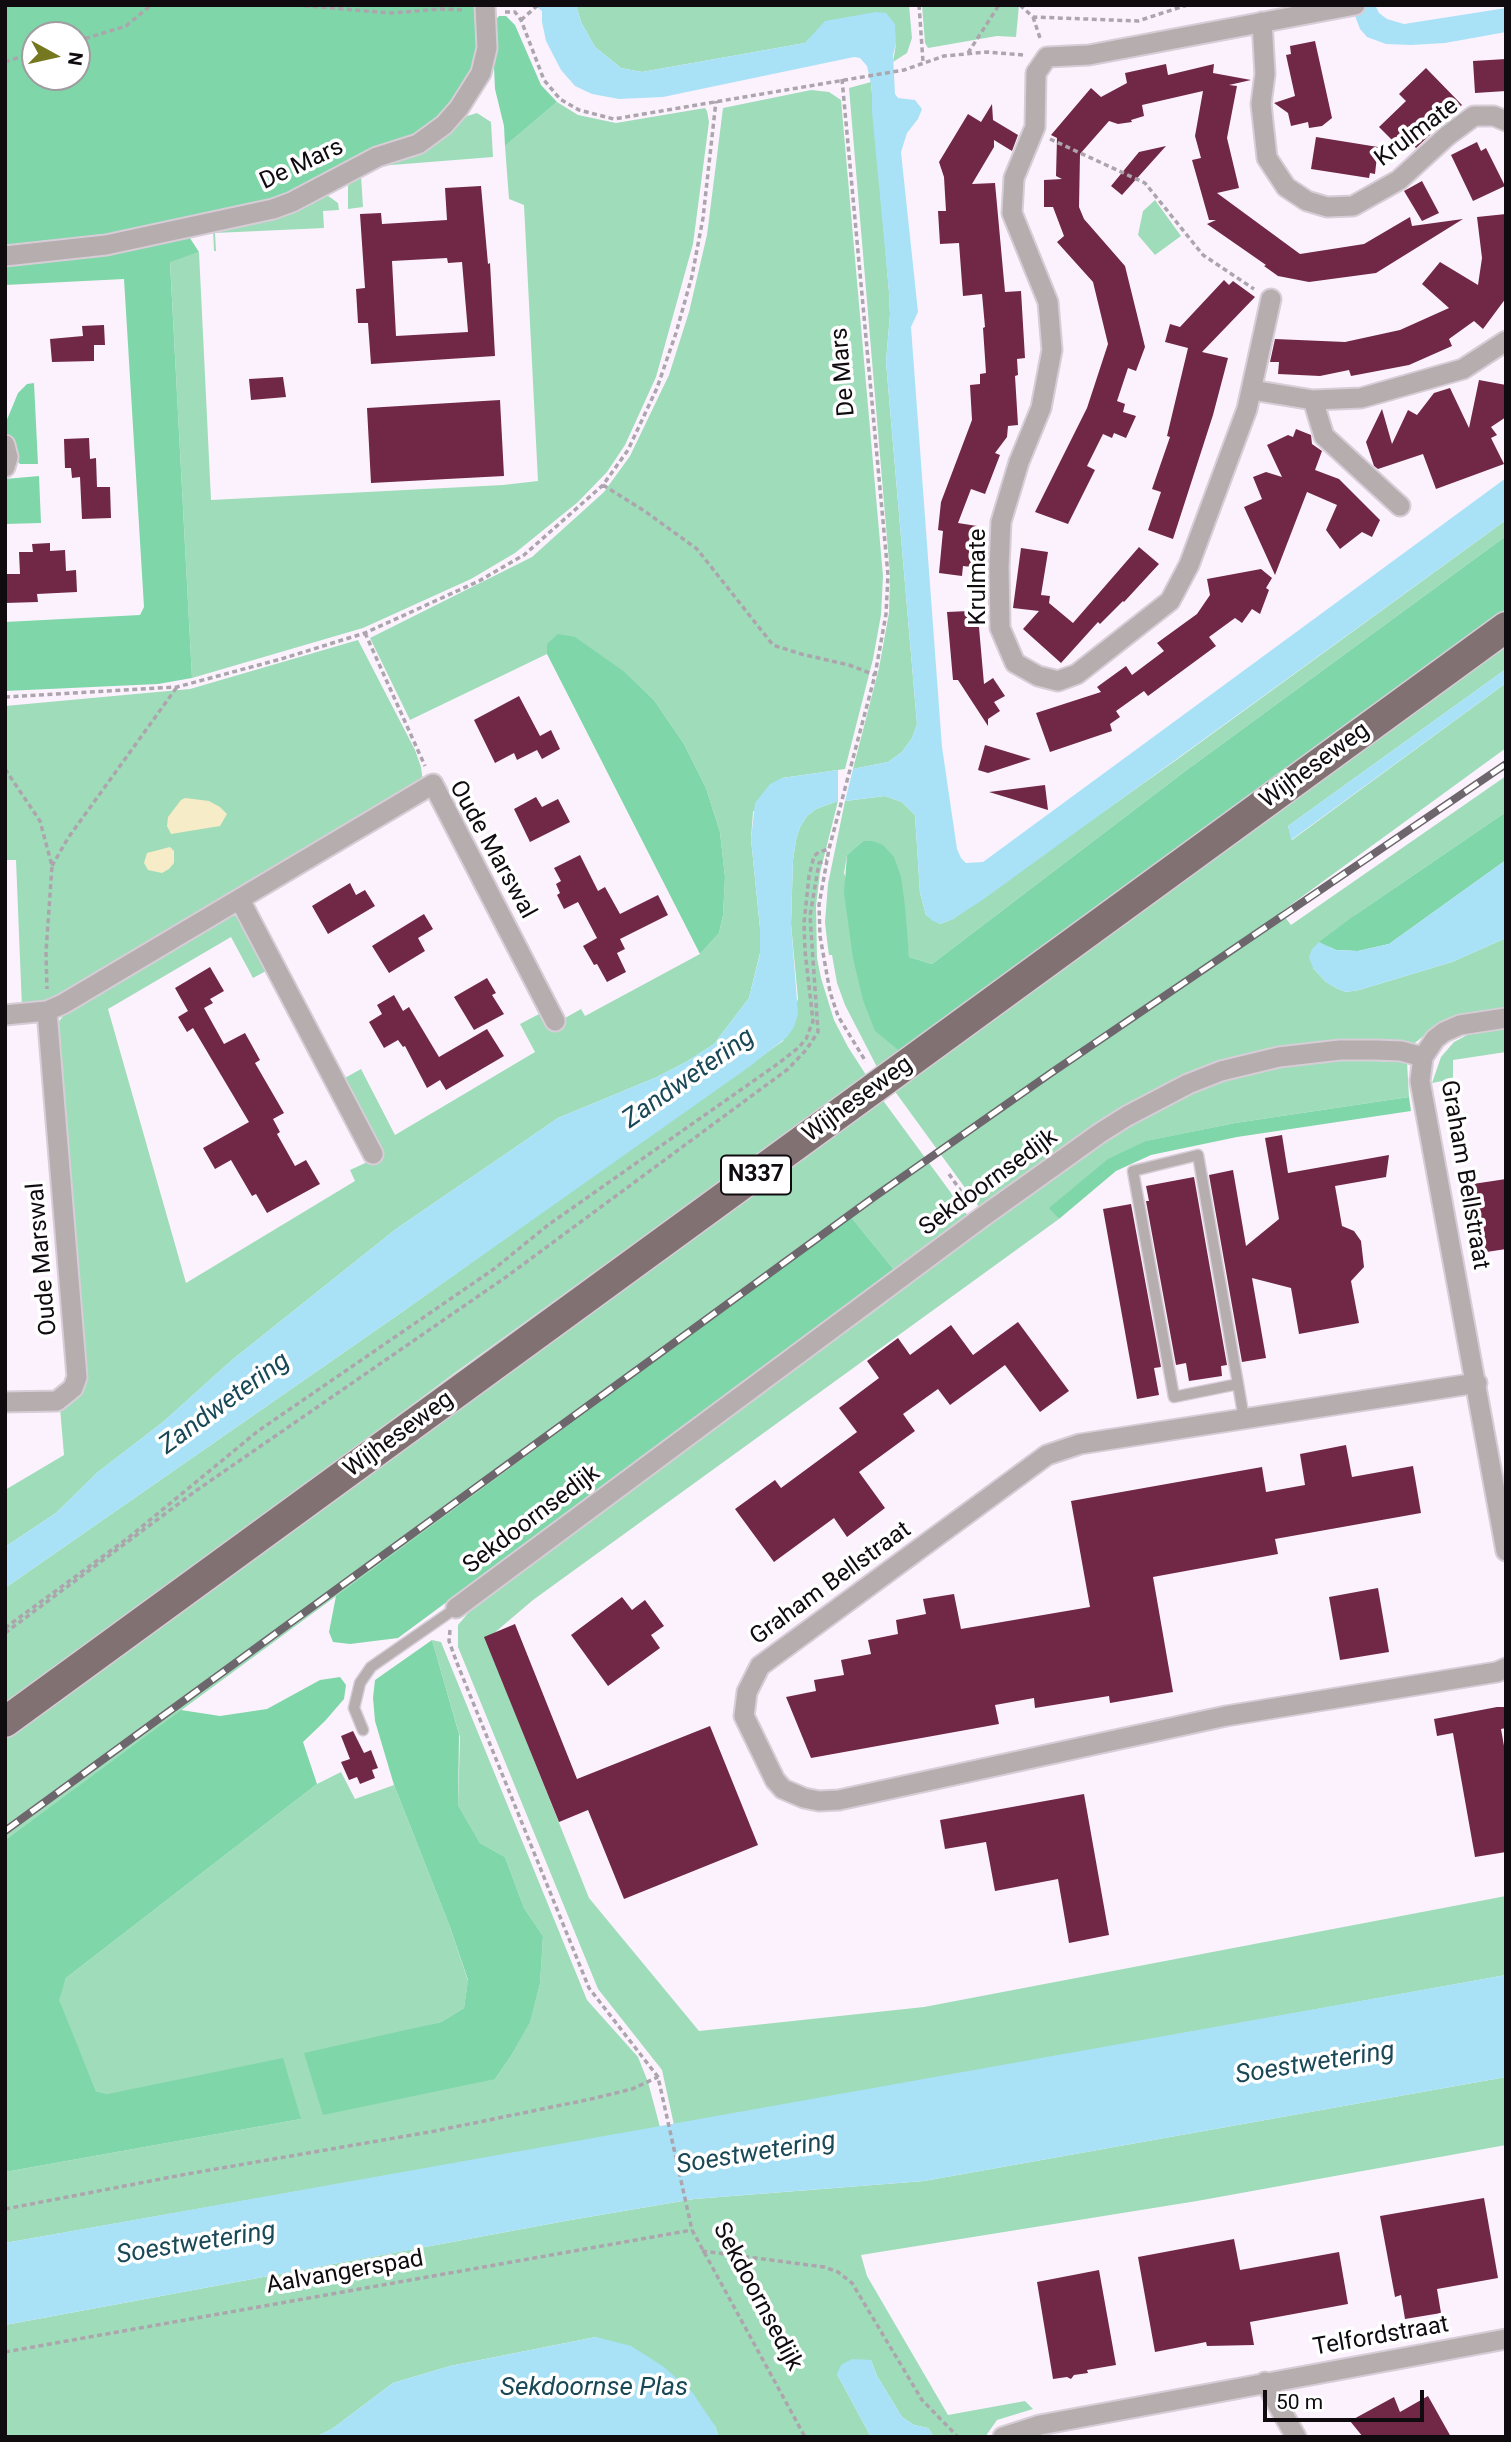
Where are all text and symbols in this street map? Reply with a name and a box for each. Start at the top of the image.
north arrow [21,21,91,91]
text: N [63,50,88,67]
street label: Krulmate [1370,92,1464,174]
street label: De Mars [256,133,348,197]
street label: De Mars [826,326,862,418]
street label: Krulmate [965,529,993,625]
street label: Wijheseweg [1255,717,1375,815]
street label: Oude Marswal [442,776,542,924]
water label: Zandwetering [617,1022,761,1136]
street label: Wijheseweg [798,1051,918,1149]
street label: Graham Bellstraat [1433,1078,1495,1272]
street label: Sekdoornsedijk [914,1123,1064,1243]
road number: N337 [721,1156,791,1194]
street label: Oude Marswal [22,1181,64,1337]
water label: Zandwetering [154,1346,296,1462]
street label: Wijheseweg [339,1386,459,1484]
street label: Sekdoornsedijk [458,1459,606,1581]
street label: Graham Bellstraat [745,1516,917,1652]
water label: Soestwetering [1233,2036,1397,2092]
water label: Soestwetering [674,2126,838,2182]
water label: Soestwetering [114,2216,278,2272]
street label: Sekdoornsedijk [706,2218,808,2376]
street label: Aalvangerspad [264,2245,426,2301]
street label: Telfordstraat [1311,2311,1451,2363]
water label: Sekdoornse Plas [500,2372,688,2404]
scale bar [1266,2376,1427,2420]
text: 50 m [1276,2390,1323,2414]

